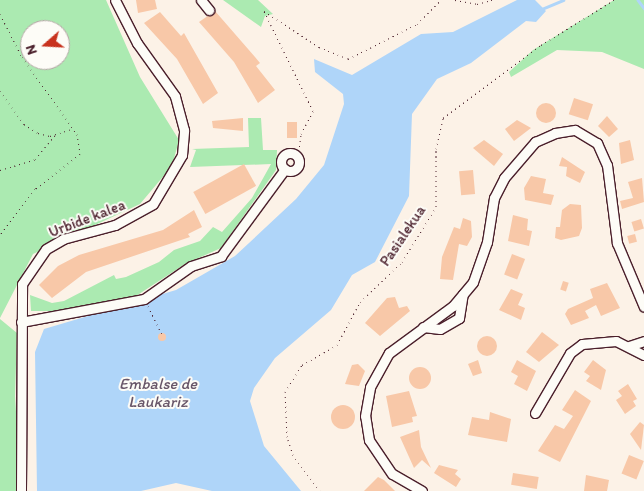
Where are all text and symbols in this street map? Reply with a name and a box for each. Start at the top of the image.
north arrow [20,20,70,70]
text: N [22,42,41,57]
street label: Urbide kalea [46,196,128,242]
street label: Pasialekua [376,202,430,270]
water label: Embalse de Laukariz [119,374,197,412]

